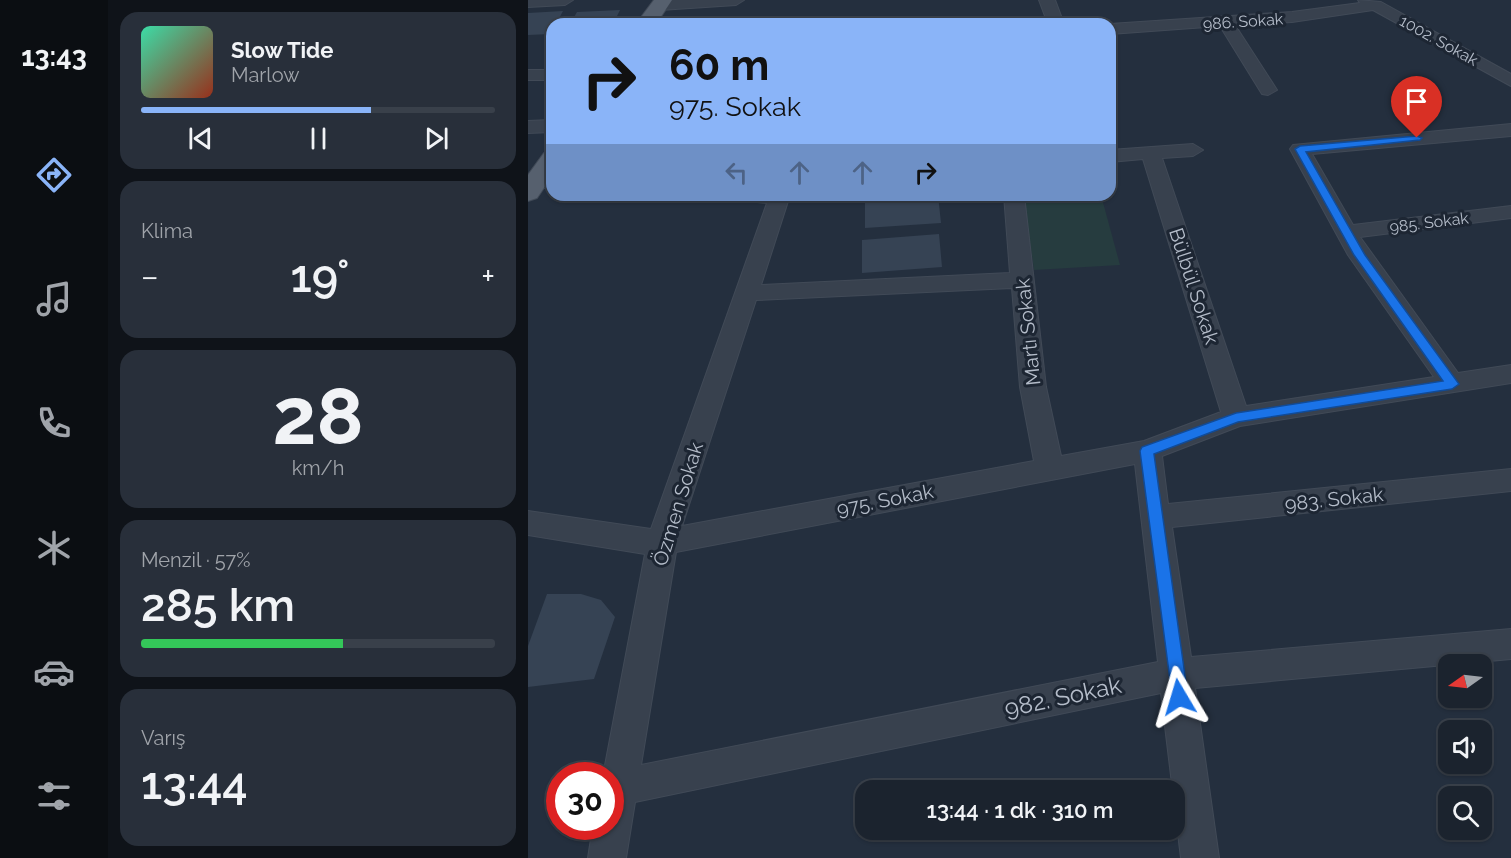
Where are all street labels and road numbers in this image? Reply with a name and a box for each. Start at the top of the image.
street label: 986. Sokak [1202,9,1284,34]
street label: 1002. Sokak [1396,11,1482,70]
street label: 985. Sokak [1388,208,1470,237]
street label: Bülbül Sokak [1164,225,1224,348]
street label: Martı Sokak [1010,277,1046,387]
street label: Özmen Sokak [648,439,708,569]
street label: 975. Sokak [835,479,936,521]
street label: 983. Sokak [1283,482,1385,516]
street label: 982. Sokak [1002,670,1124,723]

